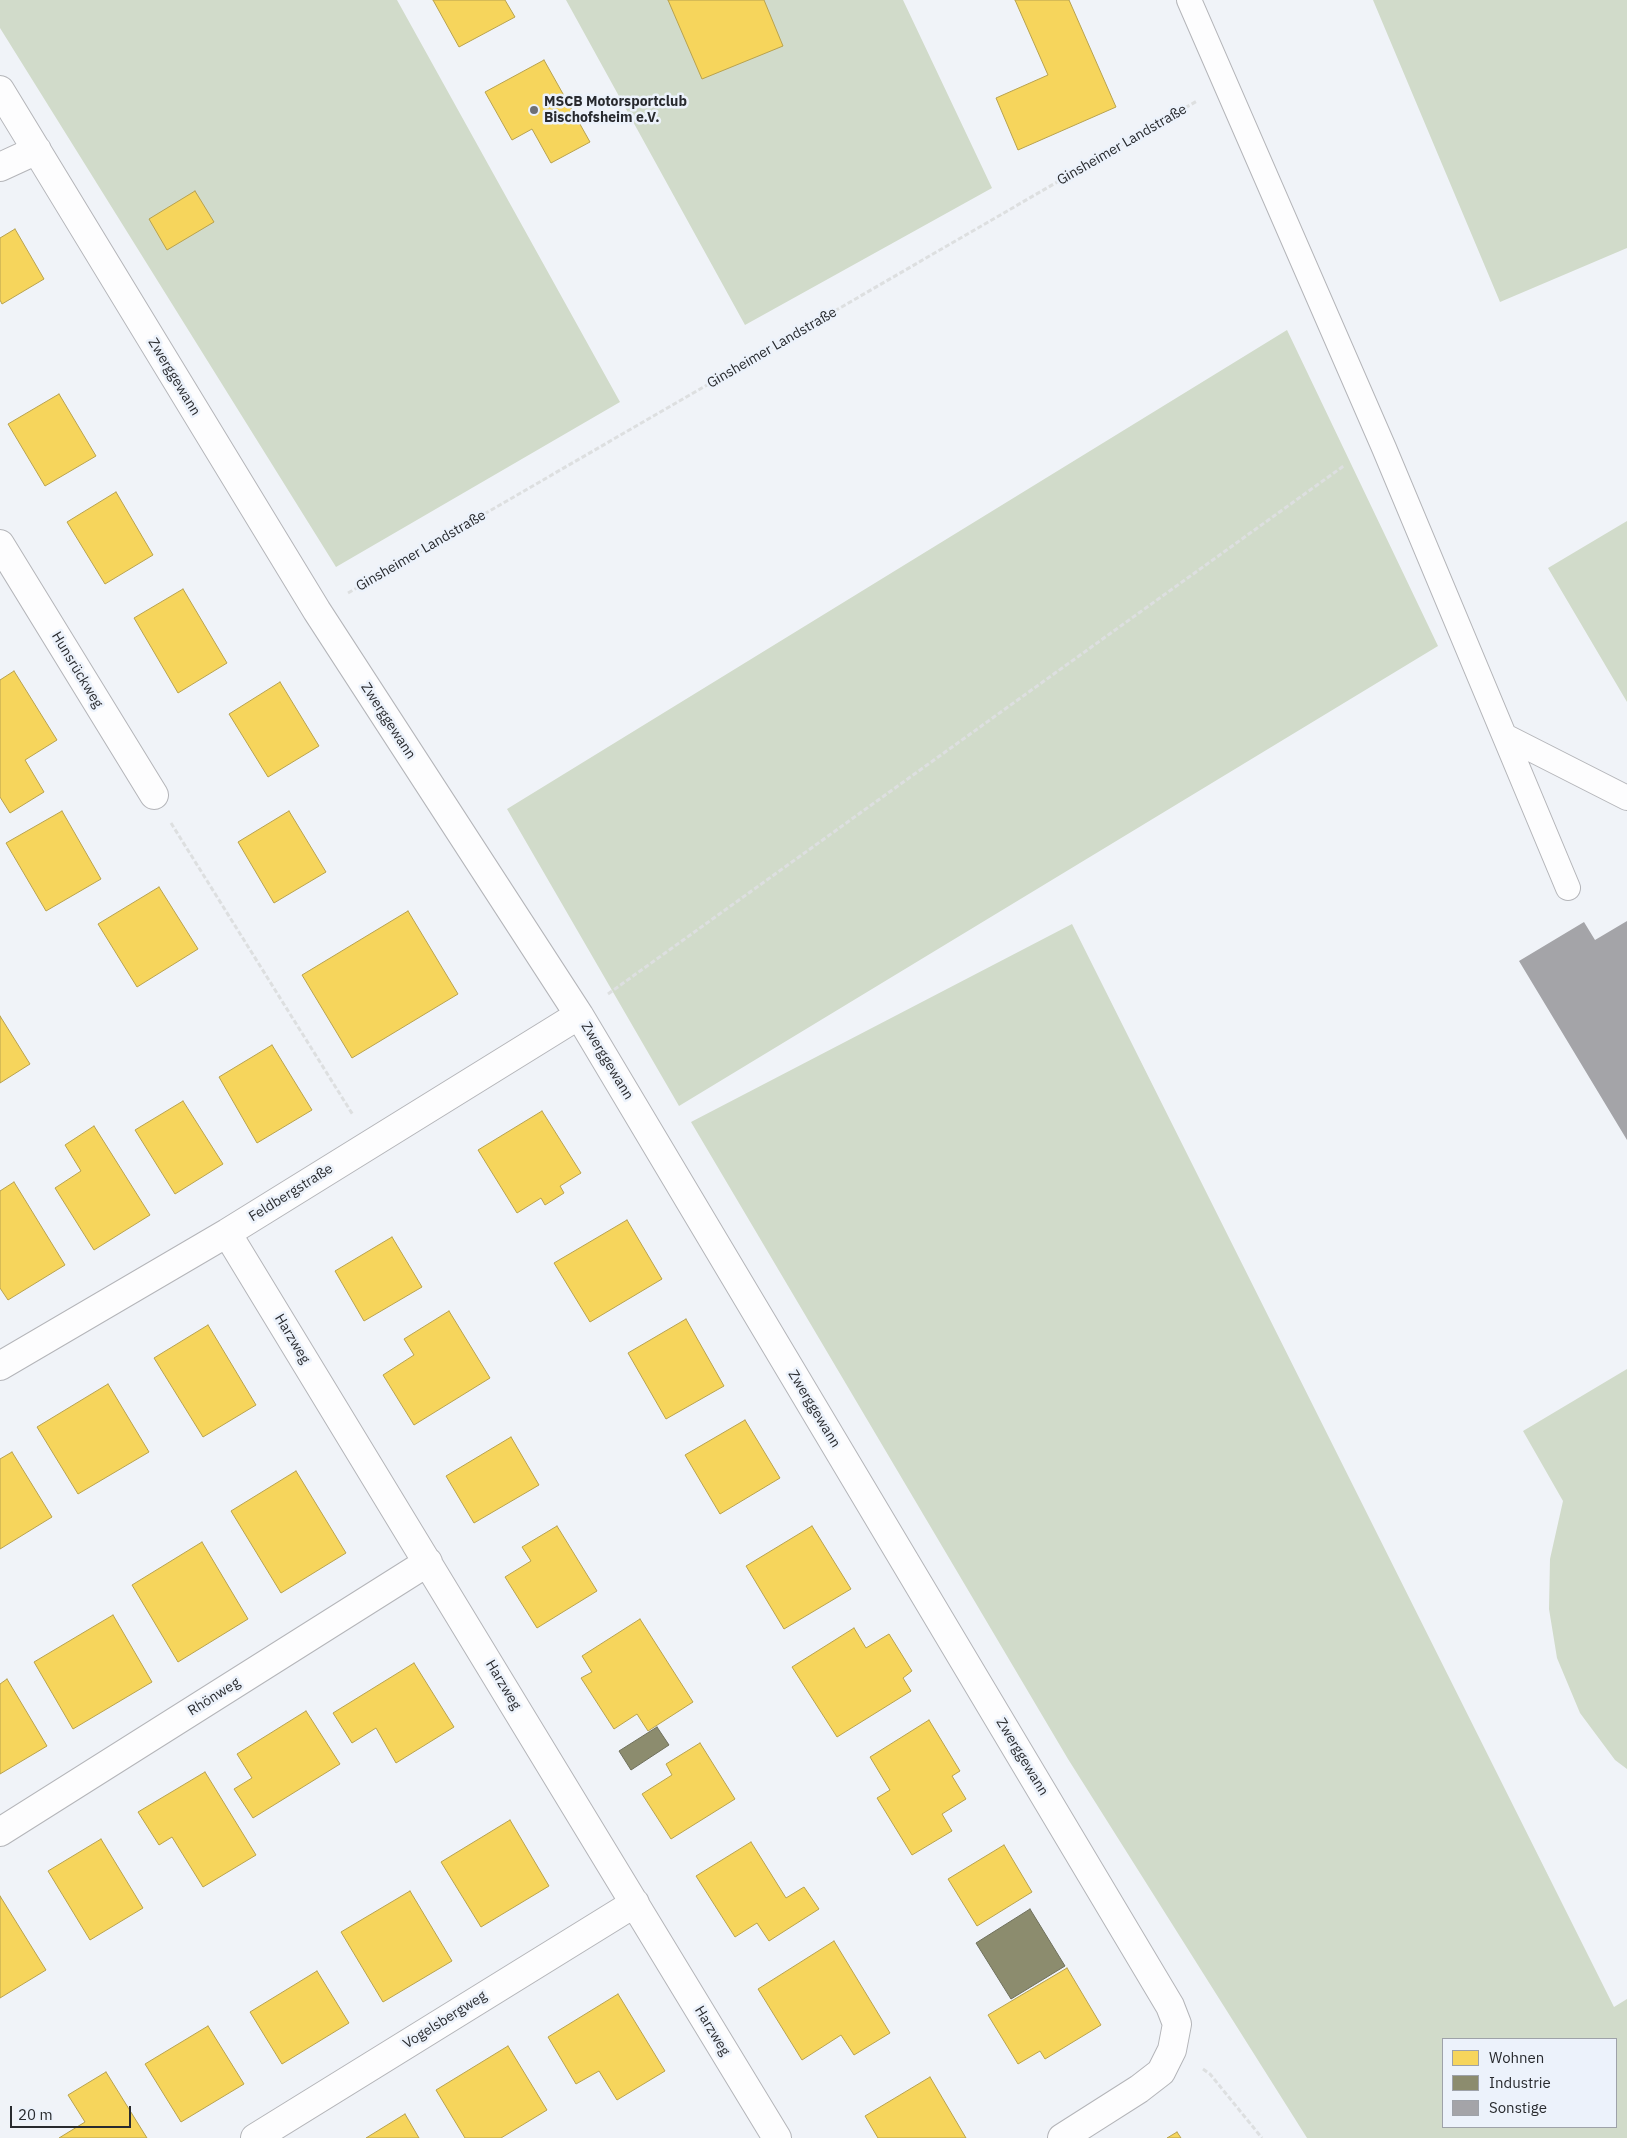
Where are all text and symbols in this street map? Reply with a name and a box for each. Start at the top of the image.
place label: MSCB Motorsportclub Bischofsheim e.V. [544,94,687,126]
street label: Ginsheimer Landstraße [1054,101,1190,189]
marker: MSCB Motorsportclub Bischofsheim e.V. [528,104,540,116]
street label: Ginsheimer Landstraße [704,304,840,392]
street label: Zwerggewann [144,335,204,419]
street label: Ginsheimer Landstraße [353,507,489,595]
street label: Hunsrückweg [48,629,106,711]
street label: Zwerggewann [357,680,419,762]
street label: Zwerggewann [577,1019,637,1103]
street label: Feldbergstraße [246,1160,336,1226]
street label: Harzweg [271,1311,313,1367]
street label: Zwerggewann [784,1367,844,1451]
street label: Harzweg [482,1657,524,1713]
street label: Rhönweg [185,1674,243,1720]
street label: Zwerggewann [992,1715,1052,1799]
street label: Vogelsbergweg [400,1988,490,2052]
street label: Harzweg [691,2003,733,2059]
legend [1442,2038,1617,2128]
text: Wohnen [1489,2048,1544,2067]
text: Industrie [1489,2073,1551,2092]
scale bar [12,2096,134,2128]
text: Sonstige [1489,2098,1547,2117]
text: 20 m [18,2105,53,2124]

